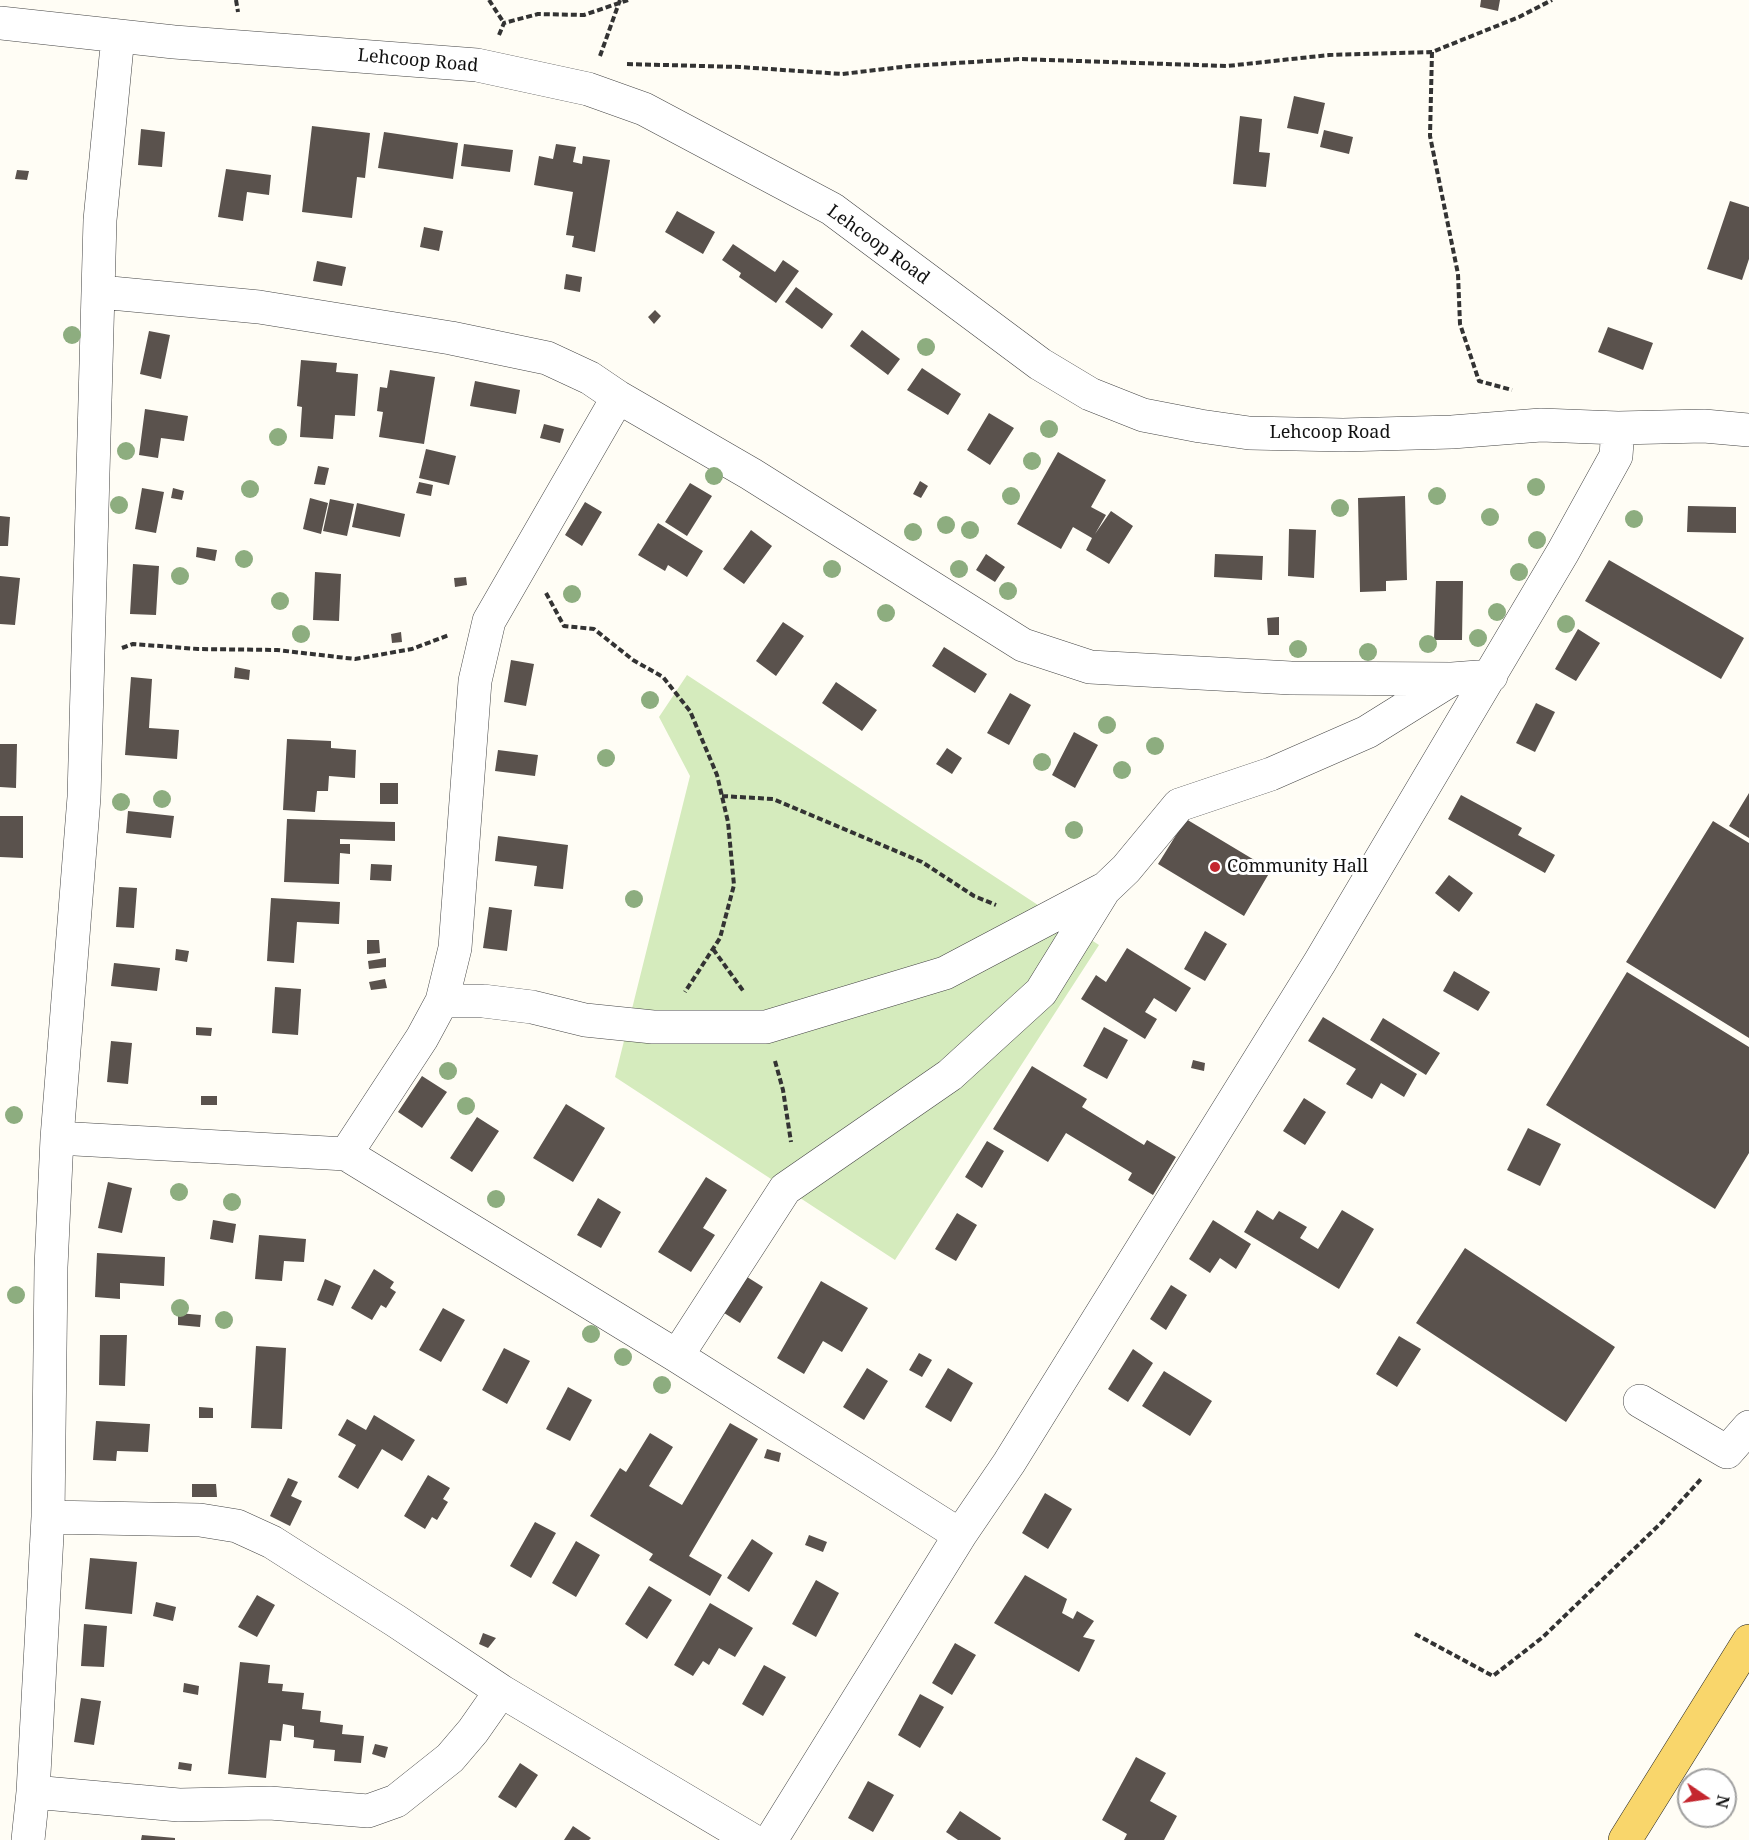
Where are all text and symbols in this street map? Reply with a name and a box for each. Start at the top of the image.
street label: Lehcoop Road [357,45,479,77]
street label: Lehcoop Road [823,201,933,289]
street label: Lehcoop Road [1269,422,1391,444]
place label: Community Hall [1227,856,1368,878]
marker: Community Hall [1208,860,1222,874]
north arrow [1677,1768,1737,1828]
text: N [1710,1793,1735,1810]

